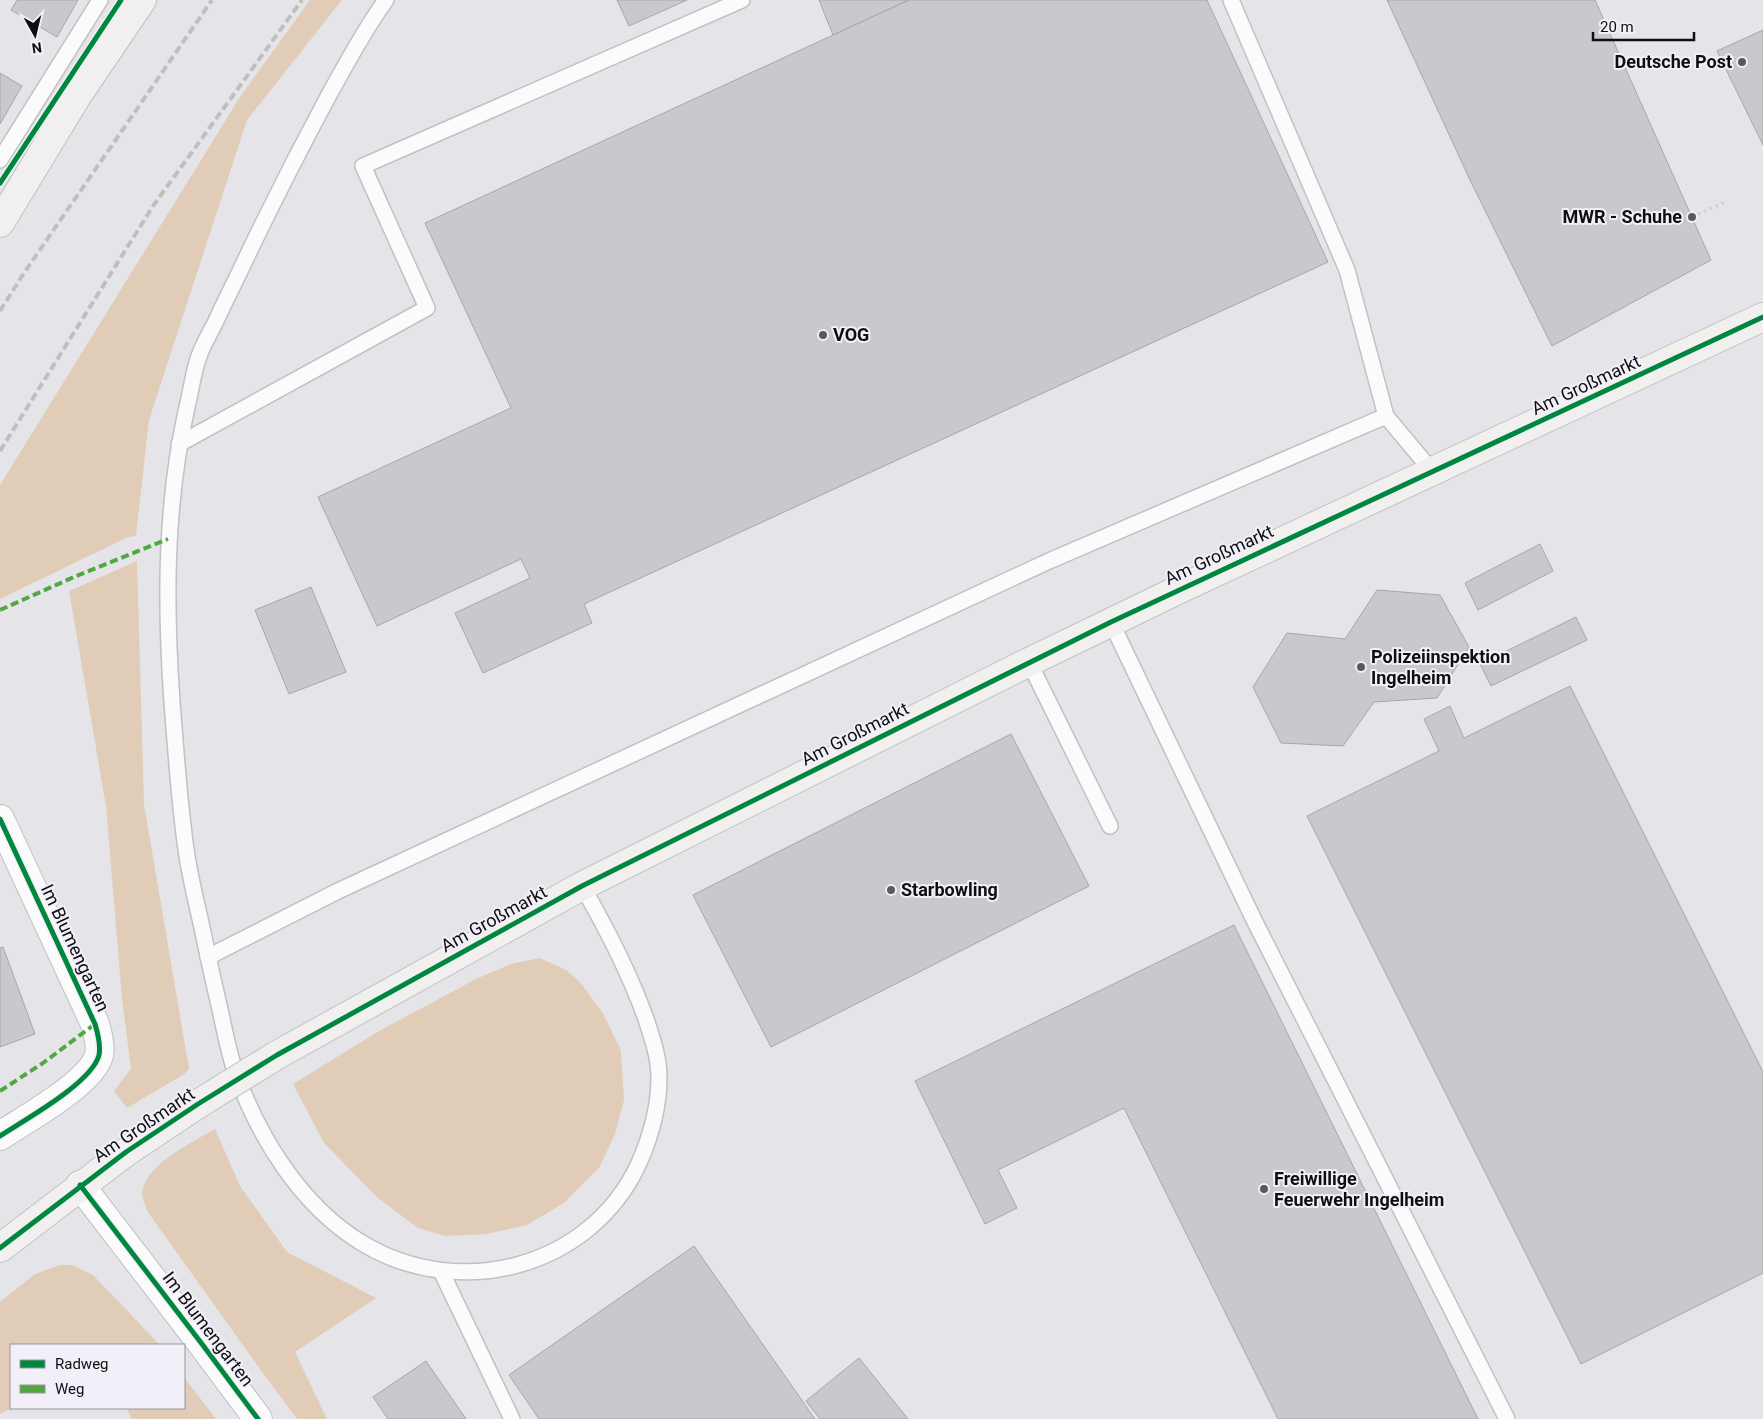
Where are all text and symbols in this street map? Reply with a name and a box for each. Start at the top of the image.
north arrow [10,10,60,60]
scale bar [1593,10,1694,42]
text: 20 m [1600,18,1634,36]
text: N [31,39,43,56]
place label: Deutsche Post [1615,51,1732,72]
marker: Deutsche Post [1736,56,1748,68]
place label: MWR - Schuhe [1562,206,1682,227]
marker: MWR - Schuhe [1686,211,1698,223]
place label: VOG [833,324,869,345]
marker: VOG [817,329,829,341]
street label: Am Großmarkt [1528,350,1644,419]
street label: Am Großmarkt [1161,520,1277,589]
place label: Polizeiinspektion Ingelheim [1371,646,1510,688]
marker: Polizeiinspektion Ingelheim [1355,661,1367,673]
street label: Am Großmarkt [798,697,912,770]
place label: Starbowling [901,879,998,900]
street label: Im Blumengarten [37,881,114,1015]
street label: Am Großmarkt [437,881,550,956]
marker: Starbowling [885,884,897,896]
street label: Am Großmarkt [89,1083,199,1166]
place label: Freiwillige Feuerwehr Ingelheim [1274,1168,1444,1210]
marker: Freiwillige Feuerwehr Ingelheim [1258,1183,1270,1195]
street label: Im Blumengarten [159,1267,258,1390]
legend [10,1344,185,1409]
text: Radweg [55,1355,109,1373]
text: Weg [55,1380,84,1398]

